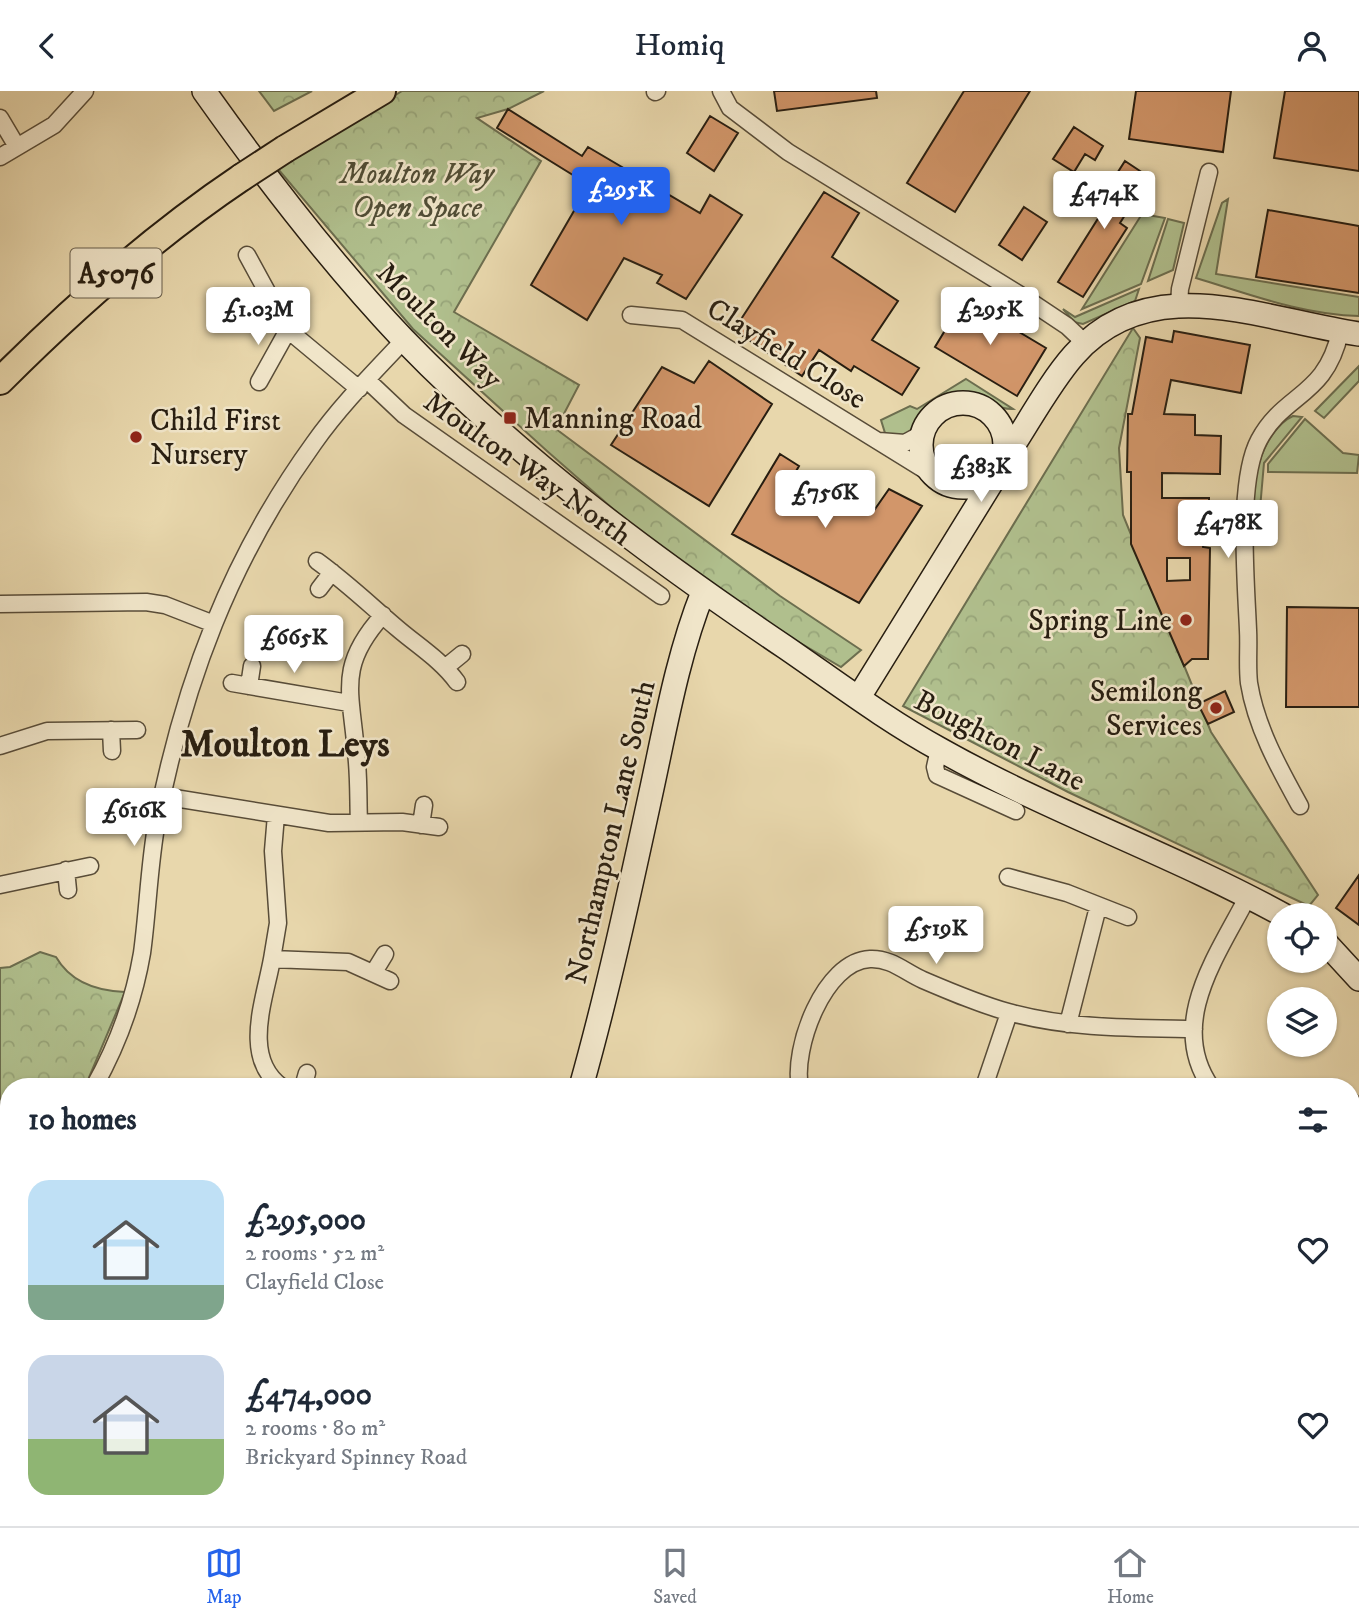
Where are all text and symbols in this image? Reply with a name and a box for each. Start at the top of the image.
text: Homiq [634,26,725,66]
icon: back [28,27,66,65]
icon: person [1293,27,1331,65]
park label: Moulton Way Open Space [338,156,496,227]
pin: £295K [572,167,670,227]
pin: £474K [1055,171,1153,231]
text: £295K [588,175,654,204]
text: £474K [1069,179,1139,208]
road number: A5076 [71,249,162,297]
street label: Moulton Way [368,255,510,398]
pin: £1.03M [201,287,315,347]
pin: £295K [941,287,1039,347]
street label: Clayfield Close [699,291,873,418]
text: £1.03M [222,295,294,324]
text: £295K [957,295,1023,324]
street label: Moulton Way North [416,384,638,555]
place label: Manning Road [524,401,702,438]
place label: Child First Nursery [150,403,281,474]
marker: Manning Road [502,410,518,426]
marker: Child First Nursery [128,429,144,445]
pin: £383K [932,445,1030,504]
text: £383K [951,452,1011,481]
pin: £756K [776,471,874,530]
text: £756K [791,478,859,507]
pin: £478K [1179,501,1277,560]
text: £478K [1194,508,1262,537]
place label: Spring Line [1028,603,1172,640]
marker: Spring Line [1178,612,1194,628]
pin: £665K [245,615,343,675]
text: £665K [260,623,328,652]
place label: Semilong Services [1090,674,1202,745]
street label: Northampton Lane South [559,677,664,988]
street label: Boughton Lane [908,682,1091,800]
marker: Semilong Services [1208,700,1224,716]
district label: Moulton Leys [180,722,390,769]
pin: £616K [85,789,183,848]
text: £616K [102,796,166,825]
map controls [1267,903,1337,1057]
button: locate [1267,903,1337,973]
pin: £519K [887,907,985,966]
text: £519K [904,914,968,943]
button: layers [1267,987,1337,1057]
icon: filters [1294,1101,1332,1139]
text: 10 homes [28,1102,137,1139]
text: £295,000 [245,1202,366,1239]
icon: home [84,1208,168,1292]
icon: heart [1294,1231,1332,1269]
text: 2 rooms · 52 m² [245,1239,384,1268]
text: Clayfield Close [245,1268,384,1297]
text: £474,000 [245,1377,372,1414]
icon: home [84,1383,168,1467]
icon: heart [1294,1406,1332,1444]
text: 2 rooms · 80 m² [245,1414,385,1443]
text: Brickyard Spinney Road [245,1443,467,1472]
tab: Map [205,1544,243,1609]
tab: Saved [653,1544,697,1609]
tab: Home [1107,1544,1154,1609]

